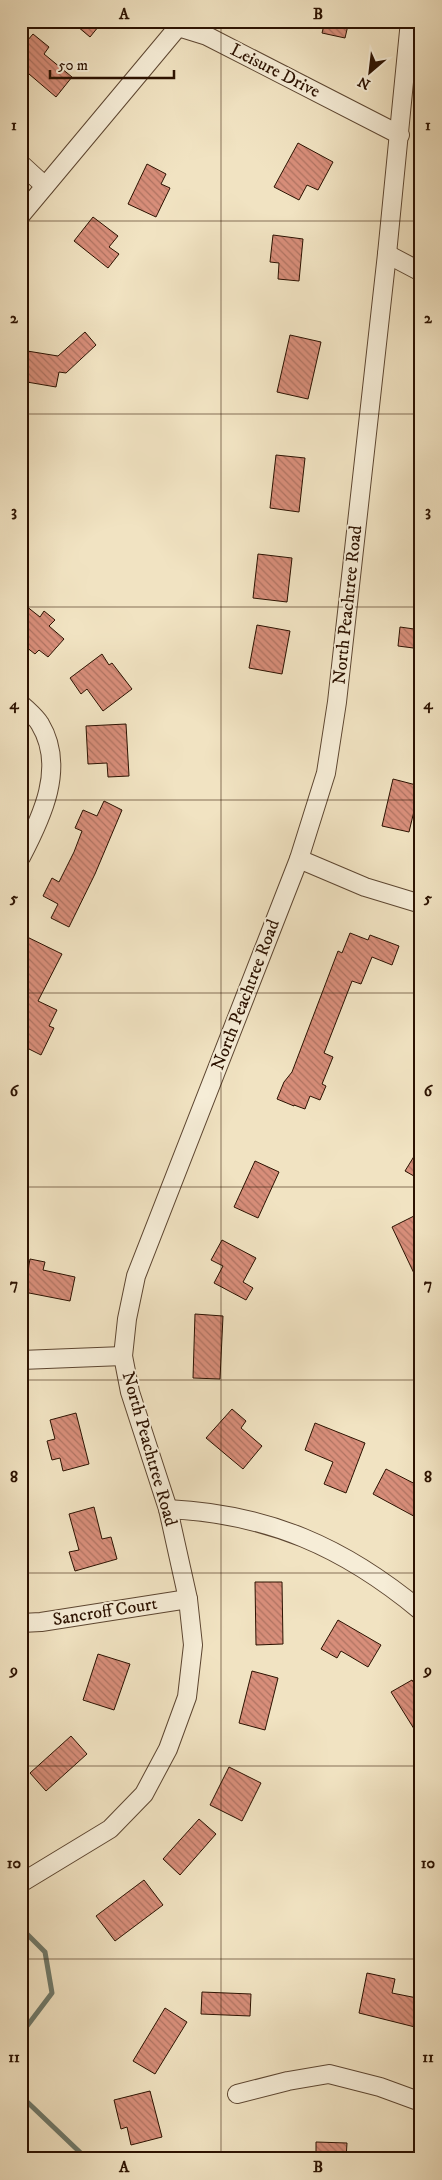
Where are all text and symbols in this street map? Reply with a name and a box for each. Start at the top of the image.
text: A [118,4,130,24]
text: B [313,4,323,24]
street label: Leisure Drive [226,39,324,103]
scale bar [50,48,174,80]
north arrow [344,48,394,98]
text: 50 m [58,56,88,75]
text: N [355,72,374,93]
text: 1 [11,115,17,135]
text: 1 [425,115,431,135]
text: 2 [10,308,19,328]
text: 2 [424,308,433,328]
text: 3 [11,501,17,521]
text: 3 [425,501,431,521]
street label: North Peachtree Road [329,524,367,686]
text: 4 [8,694,19,714]
text: 4 [422,694,433,714]
text: 5 [9,888,18,908]
text: 5 [423,888,432,908]
street label: North Peachtree Road [207,916,285,1074]
text: 6 [10,1081,20,1101]
text: 6 [424,1081,434,1101]
text: 7 [10,1274,18,1294]
text: 7 [424,1274,432,1294]
street label: North Peachtree Road [116,1369,182,1529]
text: 8 [10,1467,18,1487]
text: 8 [424,1467,432,1487]
street label: Sancroff Court [51,1593,159,1631]
text: 9 [9,1660,18,1680]
text: 9 [423,1660,432,1680]
text: 10 [7,1853,22,1873]
text: 10 [421,1853,436,1873]
text: 11 [8,2047,20,2067]
text: 11 [422,2047,434,2067]
text: A [118,2157,130,2177]
text: B [313,2157,323,2177]

